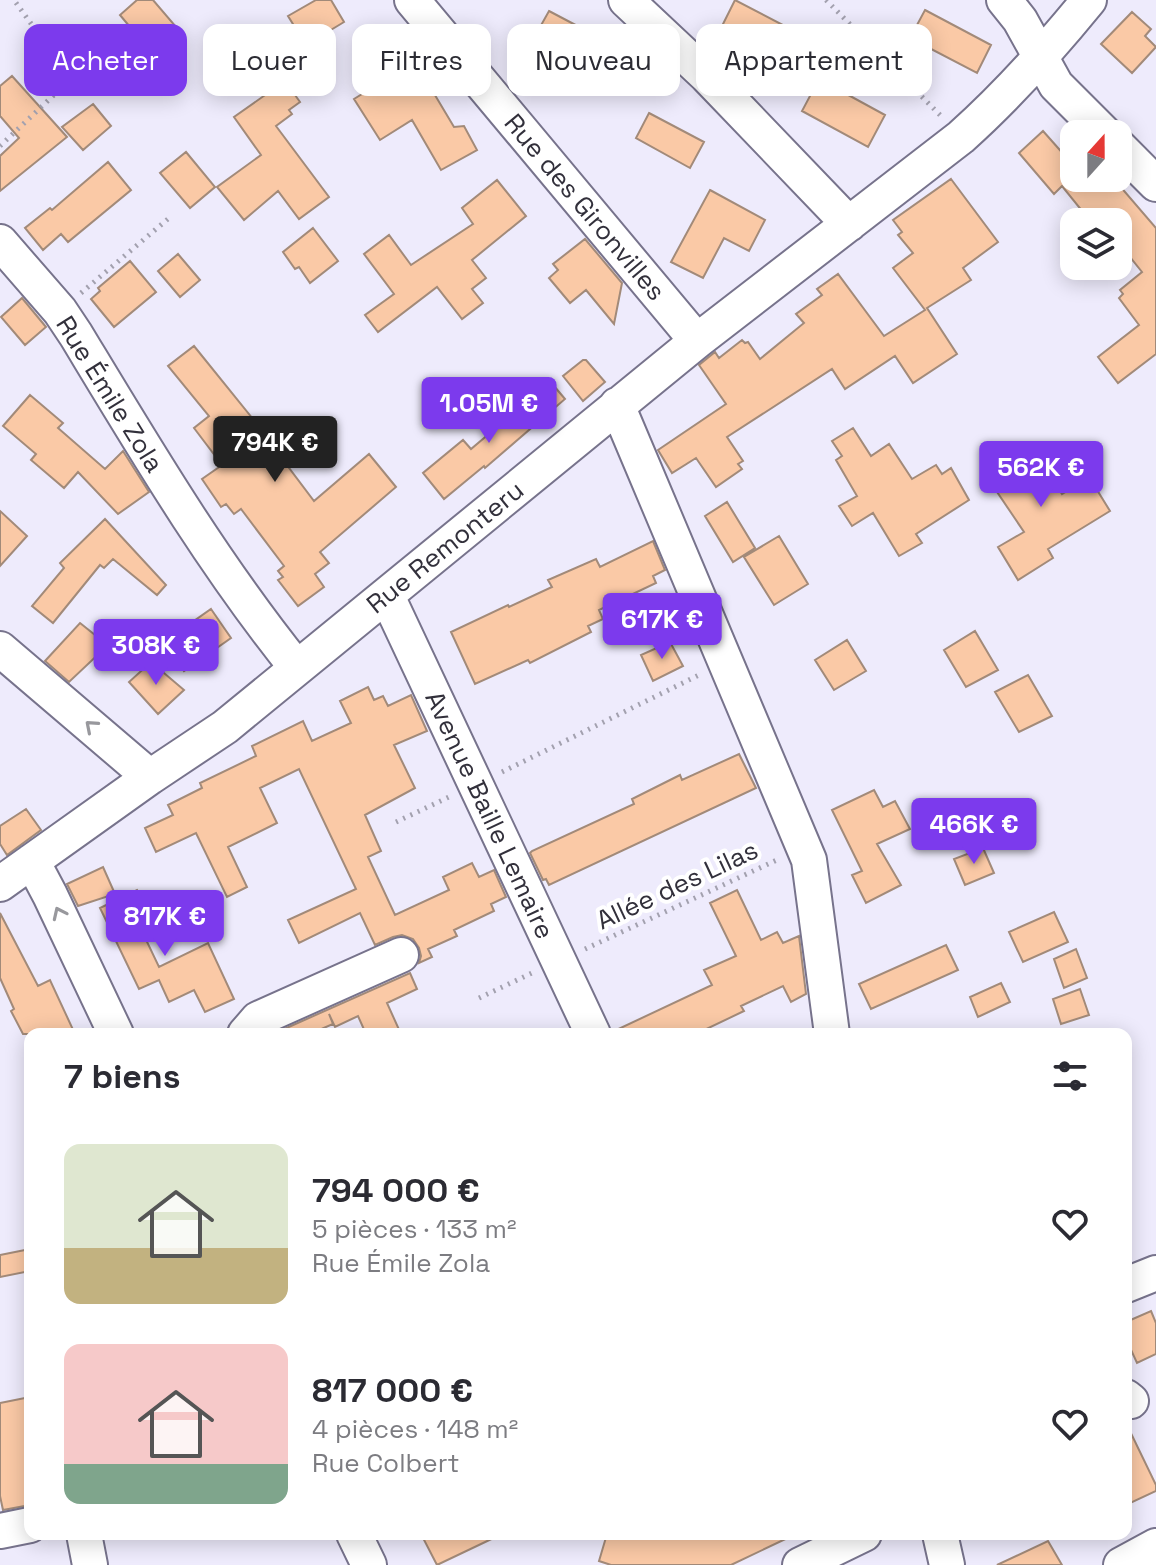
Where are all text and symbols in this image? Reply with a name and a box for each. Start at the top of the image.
chip: Acheter [24,24,187,96]
chip: Louer [203,24,336,96]
chip: Filtres [352,24,491,96]
chip: Nouveau [507,24,680,96]
chip: Appartement [696,24,932,96]
street label: Rue des Gironvilles [497,107,673,307]
north arrow [1060,120,1132,192]
map controls [1060,120,1132,280]
button: layers [1060,208,1132,280]
street label: Rue Émile Zola [48,309,172,479]
pin: 1.05M € [415,377,563,445]
text: 1.05M € [440,386,538,420]
pin: 794K € [210,416,340,484]
text: 794K € [231,425,319,459]
pin: 562K € [976,441,1106,509]
text: 562K € [997,450,1085,484]
street label: Rue Remonteru [359,473,531,621]
pin: 617K € [597,593,727,661]
text: 617K € [621,602,703,636]
pin: 308K € [91,619,221,687]
text: 308K € [112,628,200,662]
street label: Avenue Baille Lemaire [418,686,562,944]
one-way arrow [86,722,101,736]
pin: 466K € [909,798,1039,866]
text: 466K € [929,807,1019,841]
street label: Allée des Lilas [591,833,763,937]
pin: 817K € [100,890,230,958]
text: 817K € [124,899,206,933]
one-way arrow [53,906,69,921]
icon: filters [1048,1054,1092,1098]
text: 7 biens [64,1055,181,1098]
text: 794 000 € [312,1169,480,1212]
icon: home [128,1176,224,1272]
icon: heart [1048,1202,1092,1246]
text: 5 pièces · 133 m² [312,1212,516,1246]
text: Rue Émile Zola [312,1246,490,1280]
text: 817 000 € [312,1369,473,1412]
icon: home [128,1376,224,1472]
icon: heart [1048,1402,1092,1446]
text: 4 pièces · 148 m² [312,1412,518,1446]
text: Rue Colbert [312,1446,459,1480]

